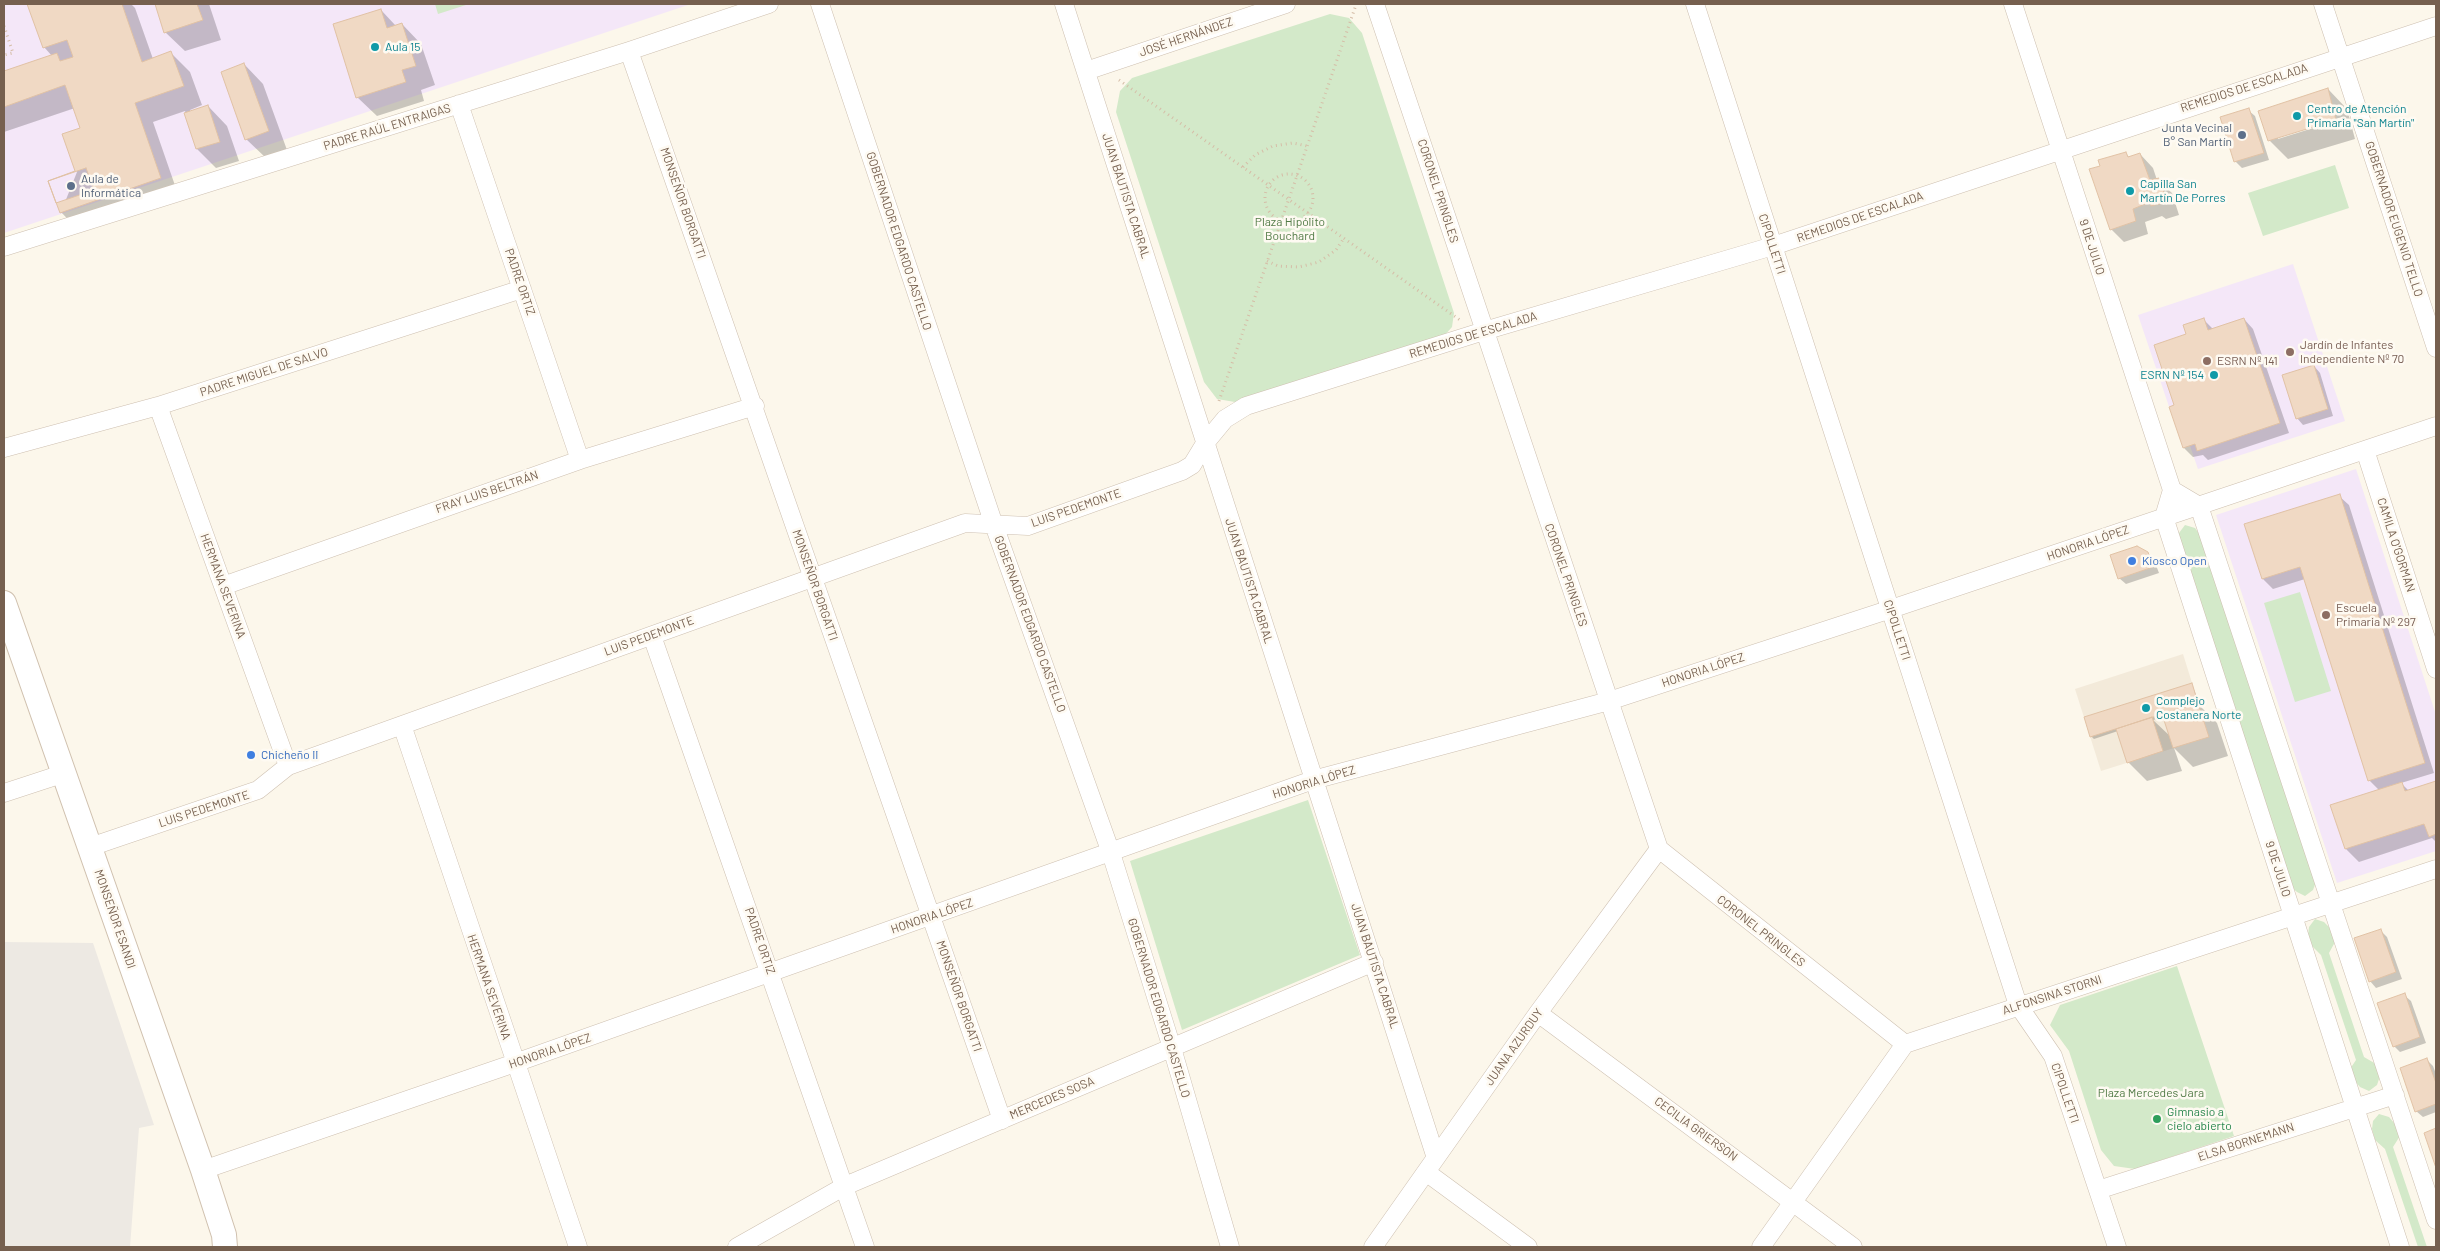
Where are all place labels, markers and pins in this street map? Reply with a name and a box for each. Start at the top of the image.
place label: Aula 15 [385,40,420,54]
marker: Aula 15 [369,41,381,53]
place label: Centro de Atención Primaria "San Martín" [2307,102,2414,130]
marker: Centro de Atención Primaria "San Martín" [2291,110,2303,122]
place label: Junta Vecinal B° San Martín [2162,121,2232,149]
marker: Junta Vecinal B° San Martín [2236,129,2248,141]
place label: Aula de Informática [81,172,141,200]
place label: Capilla San Martín De Porres [2140,177,2225,205]
marker: Aula de Informática [65,180,77,192]
marker: Capilla San Martín De Porres [2124,185,2136,197]
place label: Jardín de Infantes Independiente Nº 70 [2300,338,2404,366]
marker: Jardín de Infantes Independiente Nº 70 [2284,346,2296,358]
place label: ESRN Nº 141 [2217,354,2278,368]
marker: ESRN Nº 141 [2201,355,2213,367]
place label: ESRN Nº 154 [2140,368,2204,382]
marker: ESRN Nº 154 [2208,369,2220,381]
place label: Kiosco Open [2142,554,2207,568]
marker: Kiosco Open [2126,555,2138,567]
place label: Escuela Primaria Nº 297 [2336,601,2416,629]
marker: Escuela Primaria Nº 297 [2320,609,2332,621]
place label: Complejo Costanera Norte [2156,694,2241,722]
marker: Complejo Costanera Norte [2140,702,2152,714]
place label: Chicheño II [261,748,318,762]
marker: Chicheño II [245,749,257,761]
place label: Gimnasio a cielo abierto [2167,1105,2232,1133]
marker: Gimnasio a cielo abierto [2151,1113,2163,1125]

